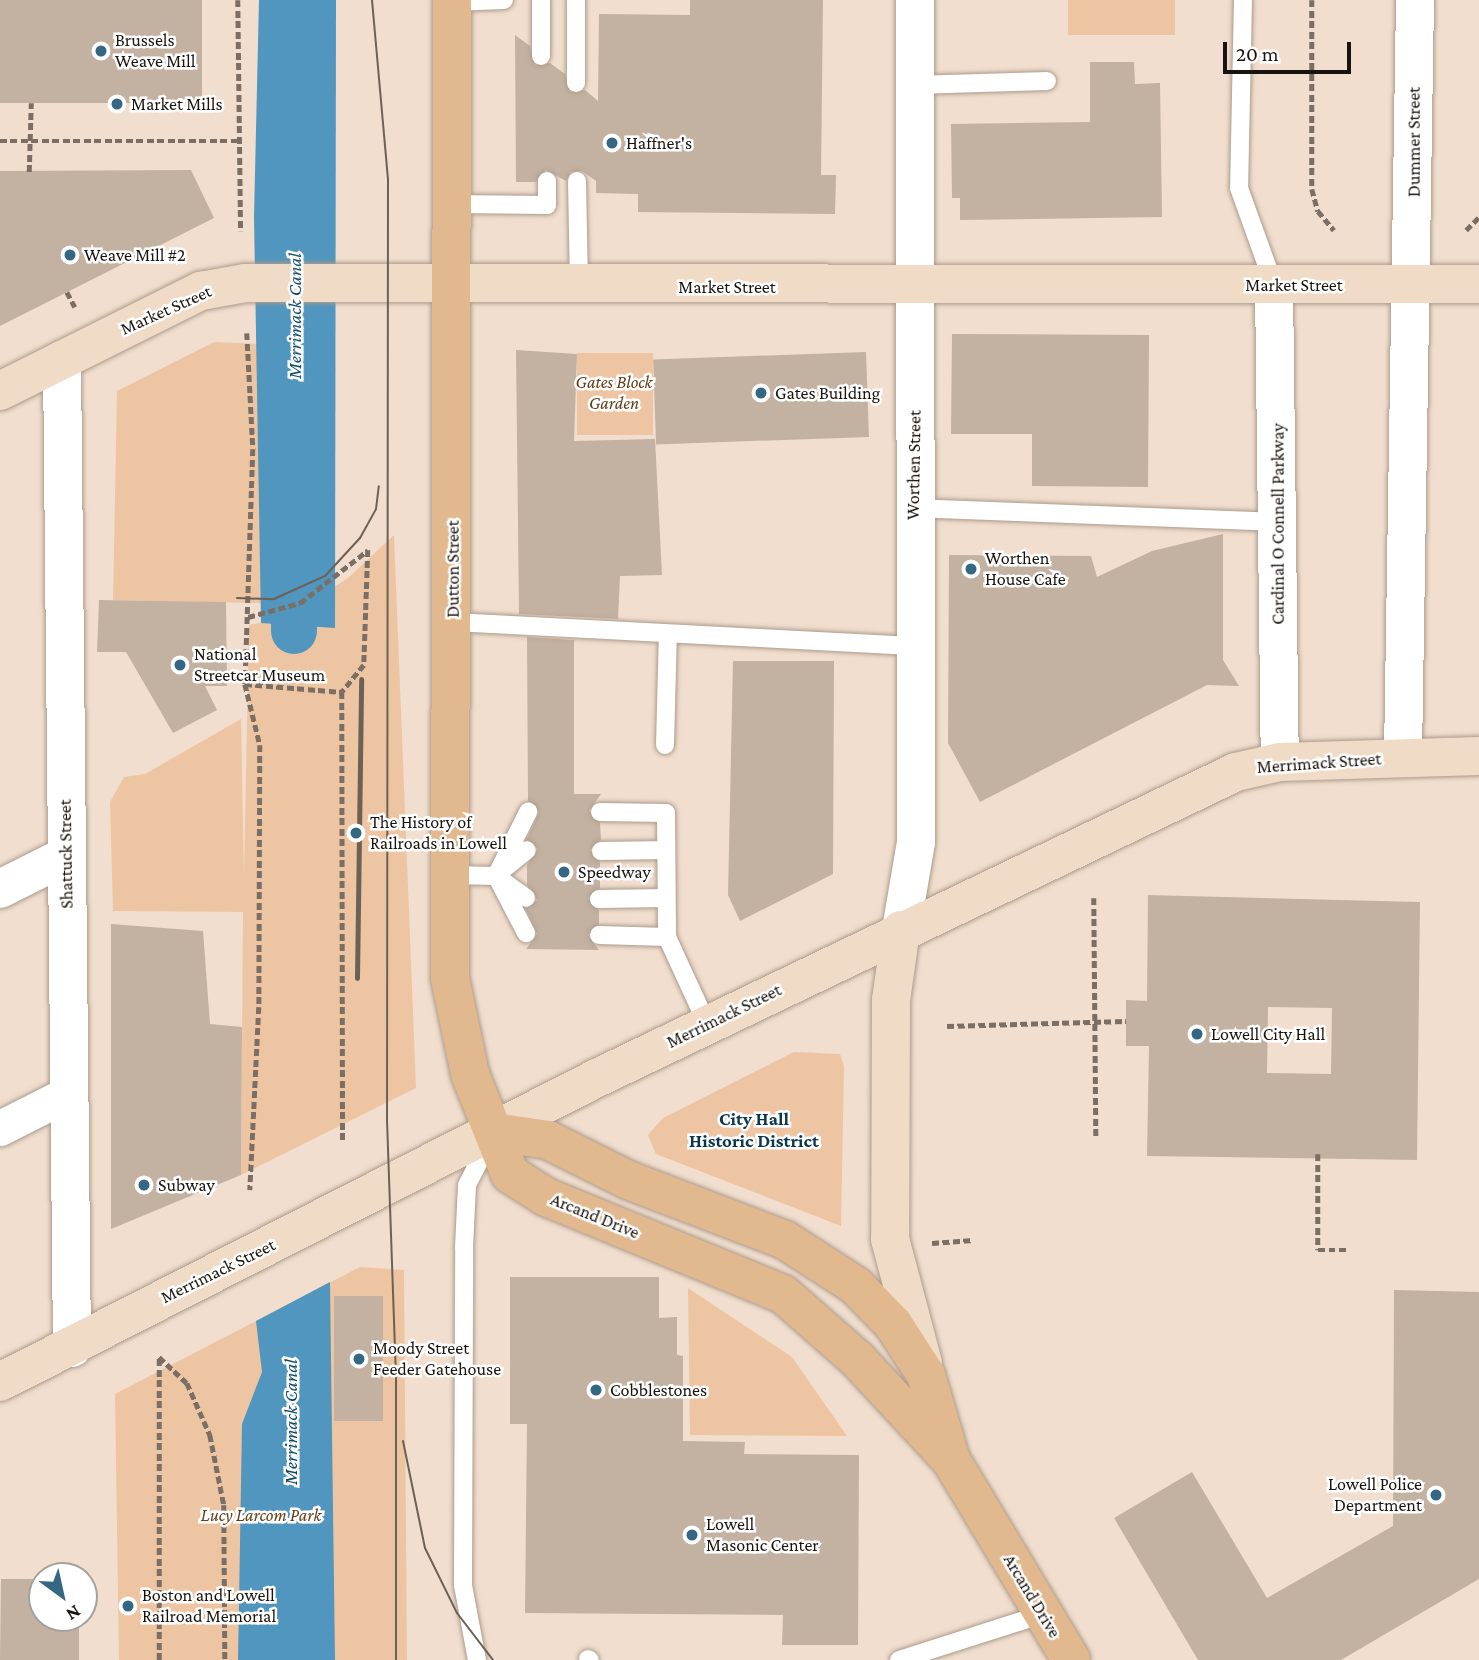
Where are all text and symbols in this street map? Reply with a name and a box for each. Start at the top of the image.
scale bar [1227,28,1355,72]
place label: Brussels Weave Mill [115,30,195,72]
text: 20 m [1236,42,1279,66]
marker: Brussels Weave Mill [93,43,109,59]
street label: Dummer Street [1403,87,1425,197]
place label: Market Mills [131,93,222,115]
marker: Market Mills [109,96,125,112]
place label: Haffner's [626,132,692,154]
marker: Haffner's [604,135,620,151]
place label: Weave Mill #2 [84,244,186,266]
marker: Weave Mill #2 [62,247,78,263]
water label: Merrimack Canal [284,253,306,379]
street label: Market Street [1245,274,1343,296]
street label: Market Street [678,276,776,298]
street label: Market Street [117,280,215,340]
park label: Gates Block Garden [576,372,652,414]
place label: Gates Building [775,382,880,404]
marker: Gates Building [753,385,769,401]
street label: Worthen Street [902,410,926,520]
street label: Cardinal O Connell Parkway [1267,423,1289,625]
street label: Dutton Street [442,520,464,618]
place label: Worthen House Cafe [985,548,1066,590]
marker: Worthen House Cafe [963,561,979,577]
place label: National Streetcar Museum [194,644,325,686]
marker: National Streetcar Museum [172,657,188,673]
street label: Merrimack Street [1256,748,1382,778]
street label: Shattuck Street [54,799,78,909]
place label: The History of Railroads in Lowell [370,812,507,854]
marker: The History of Railroads in Lowell [348,825,364,841]
place label: Speedway [578,861,651,883]
marker: Speedway [556,864,572,880]
street label: Merrimack Street [663,979,785,1053]
place label: Lowell City Hall [1211,1023,1325,1045]
marker: Lowell City Hall [1189,1026,1205,1042]
district label: City Hall Historic District [689,1108,819,1152]
place label: Subway [158,1174,215,1196]
marker: Subway [136,1177,152,1193]
street label: Arcand Drive [548,1188,642,1244]
street label: Merrimack Street [157,1234,279,1308]
place label: Moody Street Feeder Gatehouse [373,1338,501,1380]
marker: Moody Street Feeder Gatehouse [351,1351,367,1367]
water label: Merrimack Canal [280,1359,302,1485]
place label: Cobblestones [610,1379,707,1401]
marker: Cobblestones [588,1382,604,1398]
place label: Lowell Police Department [1328,1474,1422,1516]
marker: Lowell Police Department [1428,1487,1444,1503]
park label: Lucy Larcom Park [201,1504,321,1526]
place label: Lowell Masonic Center [706,1514,819,1556]
marker: Lowell Masonic Center [684,1527,700,1543]
street label: Arcand Drive [999,1550,1065,1642]
north arrow [28,1562,98,1632]
place label: Boston and Lowell Railroad Memorial [142,1585,276,1628]
marker: Boston and Lowell Railroad Memorial [120,1598,136,1614]
text: N [62,1601,85,1626]

